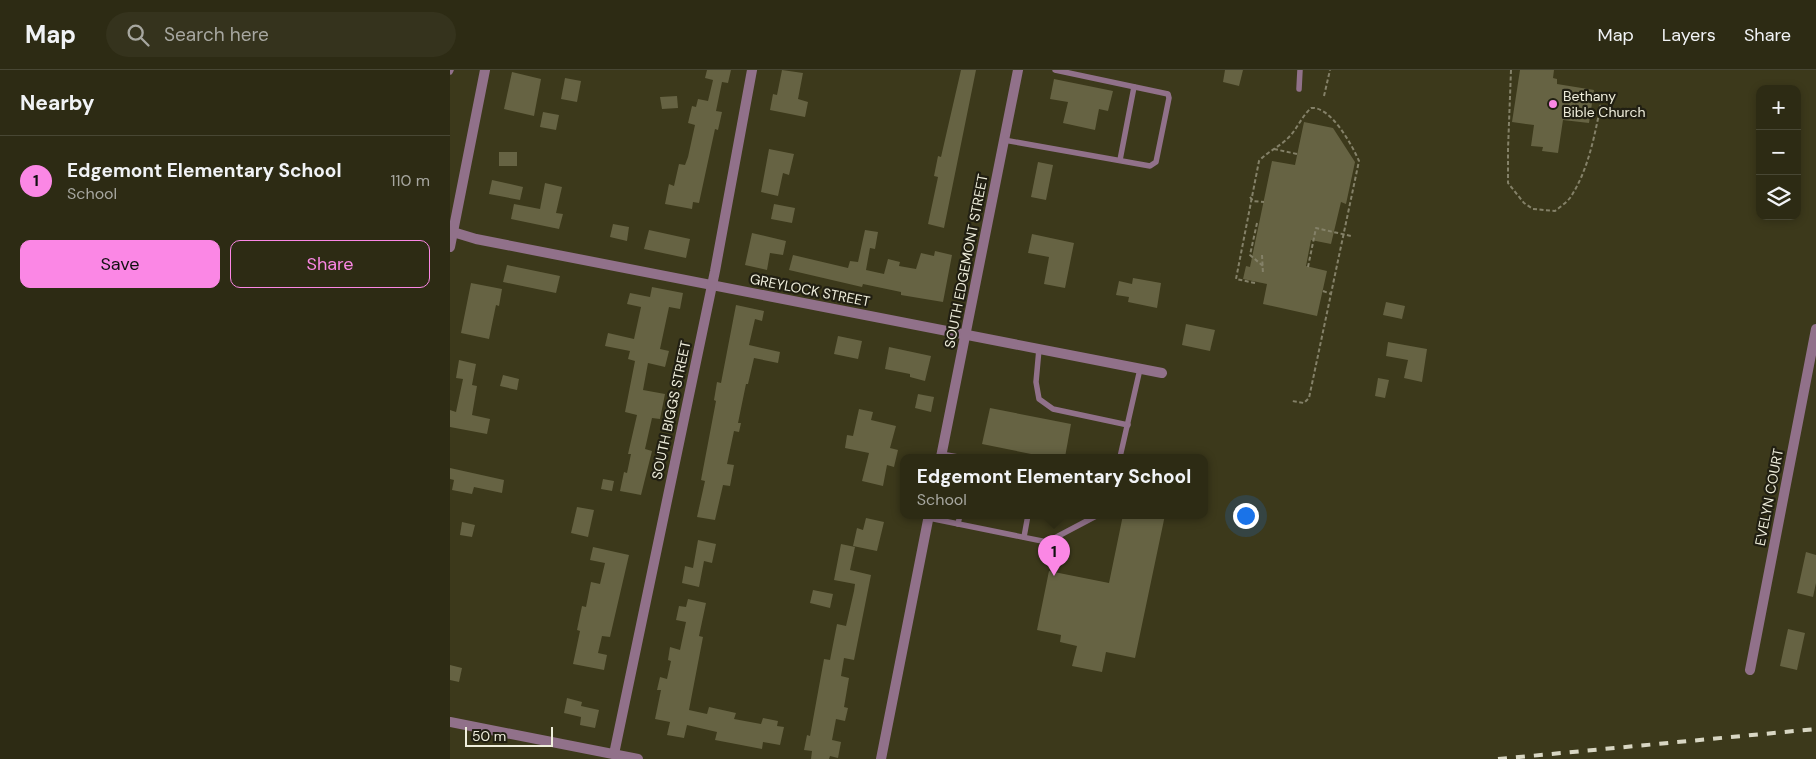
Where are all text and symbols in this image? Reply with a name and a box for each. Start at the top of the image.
search box [106,12,456,57]
text: Map [25,19,76,50]
icon: search [124,21,152,49]
text: Search here [164,22,269,47]
text: Map [1598,23,1634,47]
text: Layers [1662,23,1716,47]
text: Share [1744,23,1791,47]
map controls [1756,85,1801,220]
button: + [1756,85,1801,130]
place label: Bethany Bible Church [1563,87,1645,121]
text: Nearby [20,89,94,117]
marker: Bethany Bible Church [1547,98,1559,110]
button: − [1756,130,1801,175]
text: Edgemont Elementary School [67,158,342,183]
text: 1 [33,170,39,191]
text: 110 m [391,170,430,191]
street label: SOUTH EDGEMONT STREET [940,172,992,350]
button: layers [1756,175,1801,220]
text: School [67,183,117,204]
button: Save [20,240,220,288]
button: Share [230,240,430,288]
street label: GREYLOCK STREET [748,270,872,310]
street label: SOUTH BIGGS STREET [647,339,695,481]
street label: EVELYN COURT [1751,447,1787,547]
popup [900,454,1208,519]
text: Edgemont Elementary School [917,464,1191,489]
text: School [917,489,967,510]
your location [1233,503,1259,529]
pin: 1 [1038,535,1070,576]
scale bar [465,724,552,747]
text: 50 m [472,727,506,745]

